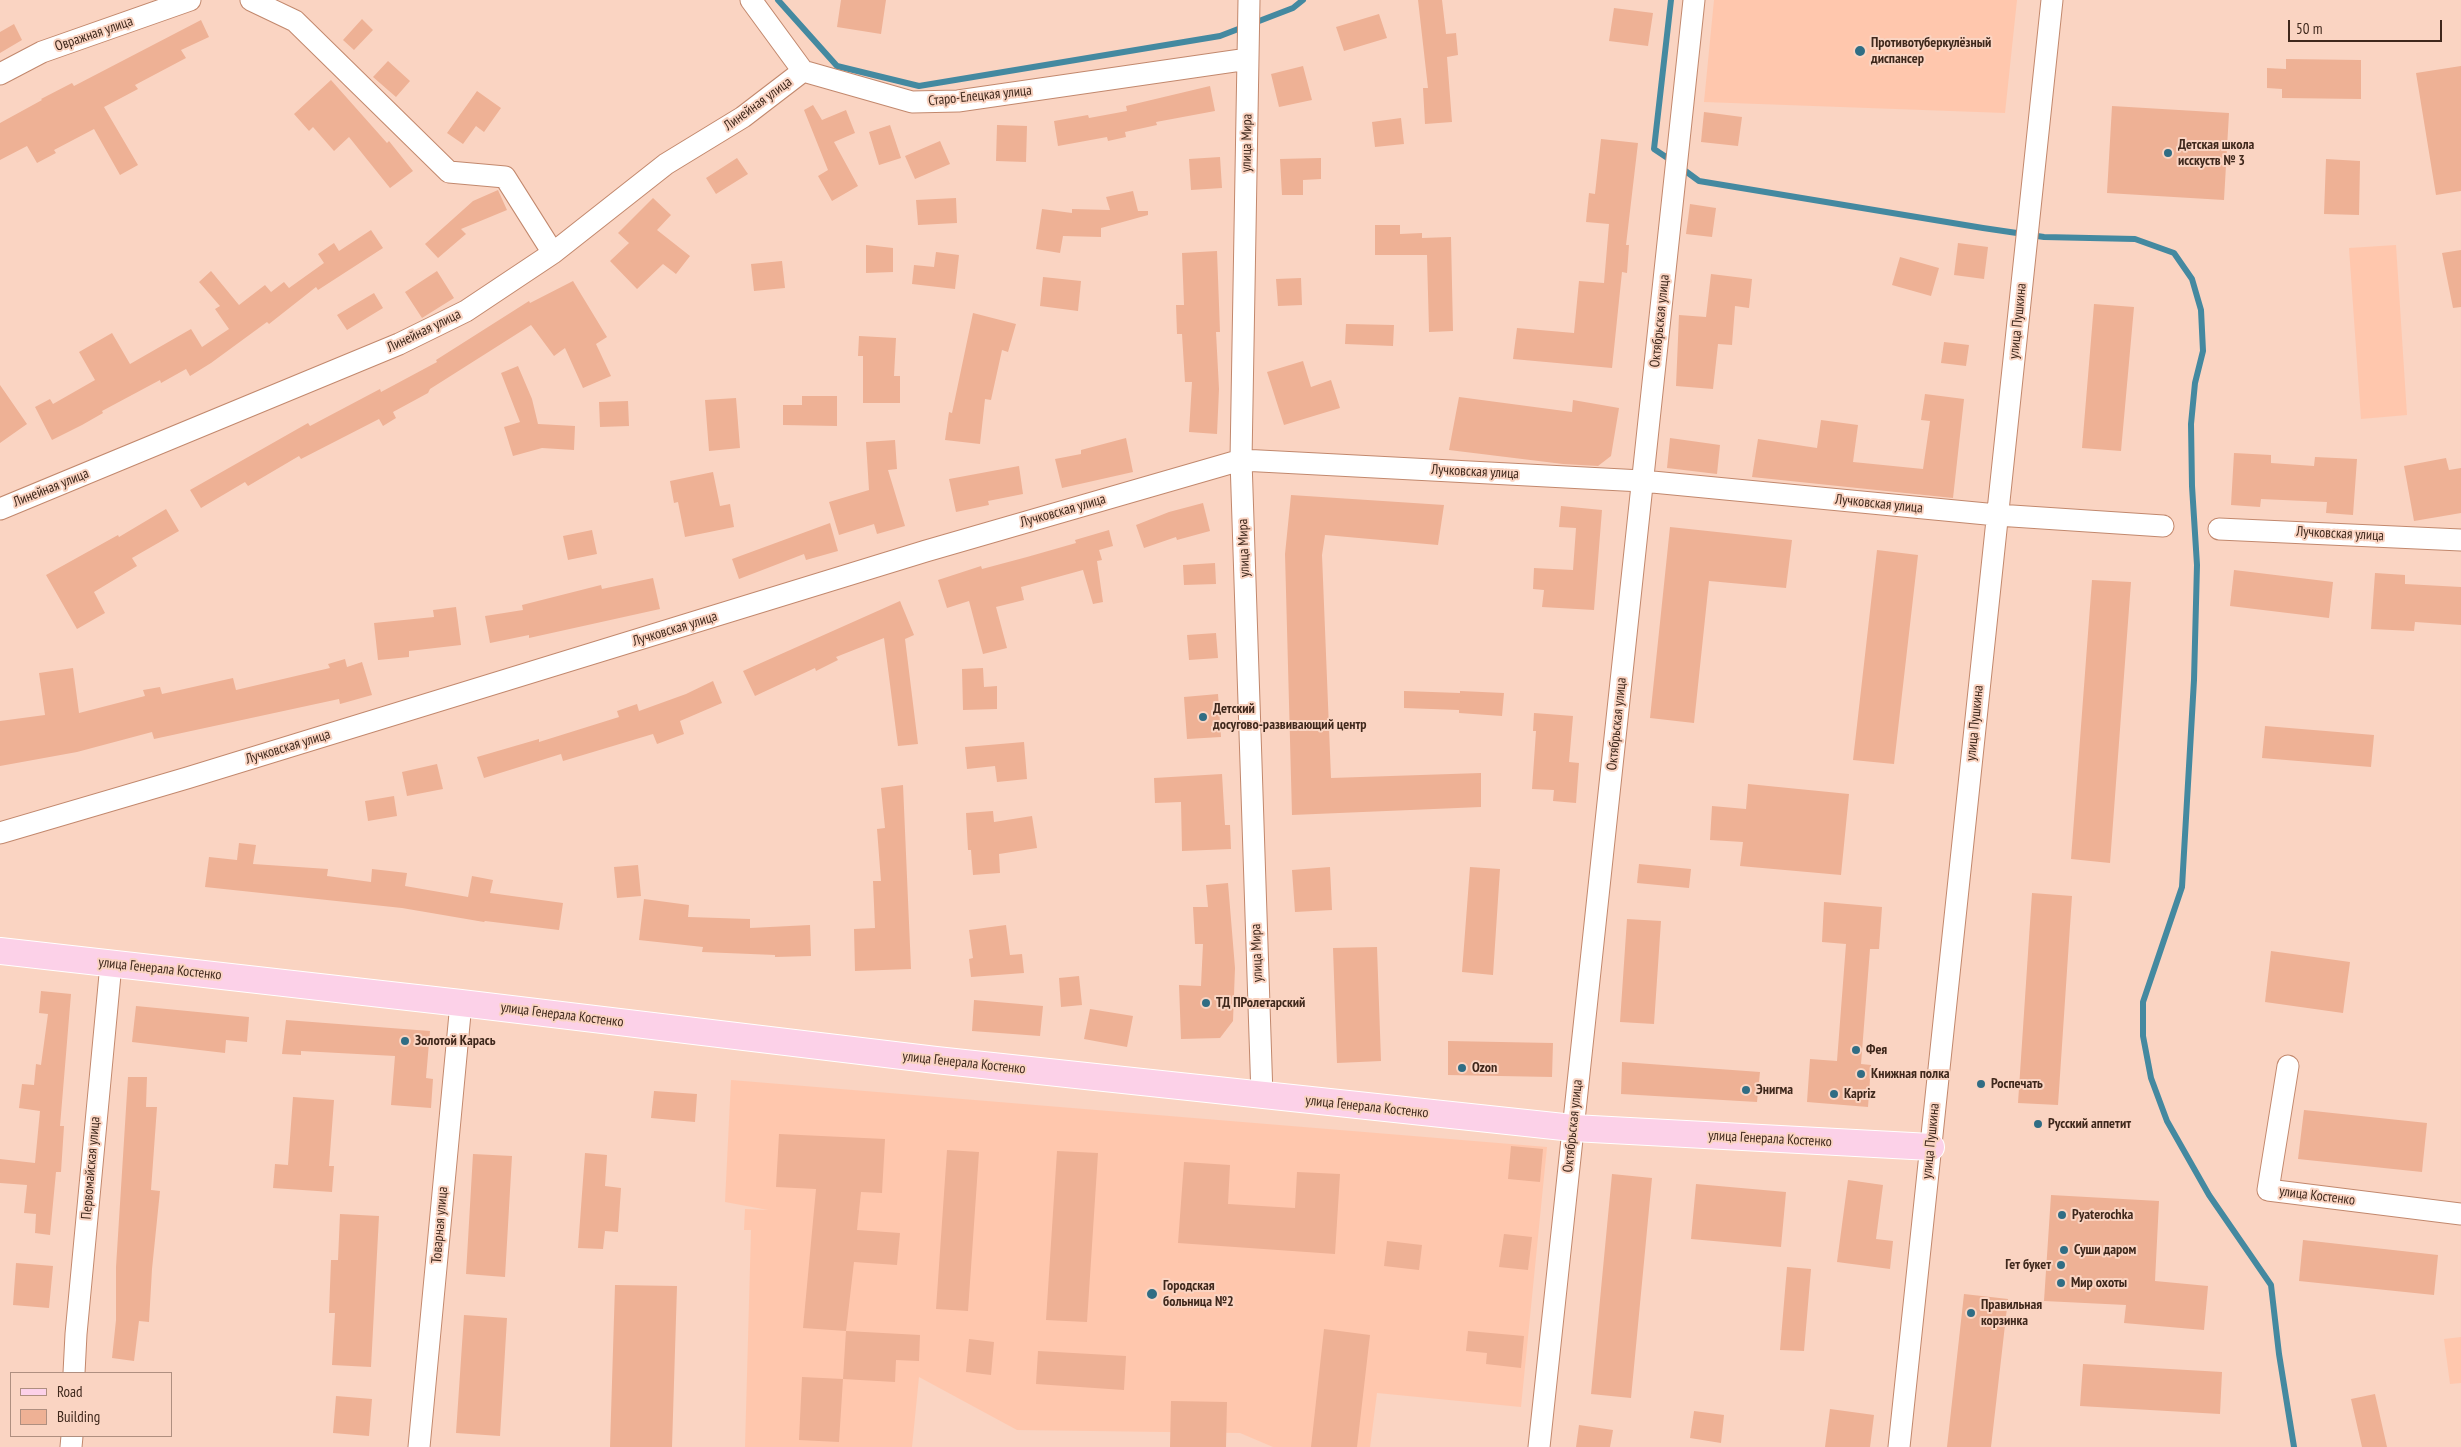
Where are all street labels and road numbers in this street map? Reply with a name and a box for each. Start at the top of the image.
street label: Овражная улица [53,13,135,55]
street label: Линейная улица [721,74,795,134]
street label: Старо-Елецкая улица [928,82,1032,110]
street label: улица Мира [1238,114,1256,172]
street label: Октябрьская улица [1647,274,1673,368]
street label: улица Пушкина [2006,282,2030,360]
street label: Линейная улица [384,306,464,356]
street label: Лучковская улица [1431,461,1519,483]
street label: Линейная улица [11,465,91,511]
street label: Лучковская улица [1018,491,1108,531]
street label: Лучковская улица [1834,491,1924,517]
street label: улица Мира [1235,519,1253,577]
street label: Лучковская улица [2296,523,2384,545]
street label: Лучковская улица [630,608,720,650]
street label: Октябрьская улица [1604,677,1630,771]
street label: улица Пушкина [1963,684,1987,762]
street label: Лучковская улица [243,726,333,768]
street label: улица Мира [1248,924,1266,982]
street label: улица Генерала Костенко [98,954,222,984]
street label: улица Генерала Костенко [500,999,624,1031]
street label: улица Генерала Костенко [902,1048,1026,1078]
street label: Октябрьская улица [1560,1079,1586,1173]
street label: улица Генерала Костенко [1305,1092,1429,1122]
street label: улица Пушкина [1919,1102,1943,1180]
street label: Первомайская улица [78,1116,104,1220]
street label: улица Генерала Костенко [1708,1127,1832,1151]
street label: улица Костенко [2278,1183,2356,1209]
street label: Товарная улица [428,1186,452,1264]

